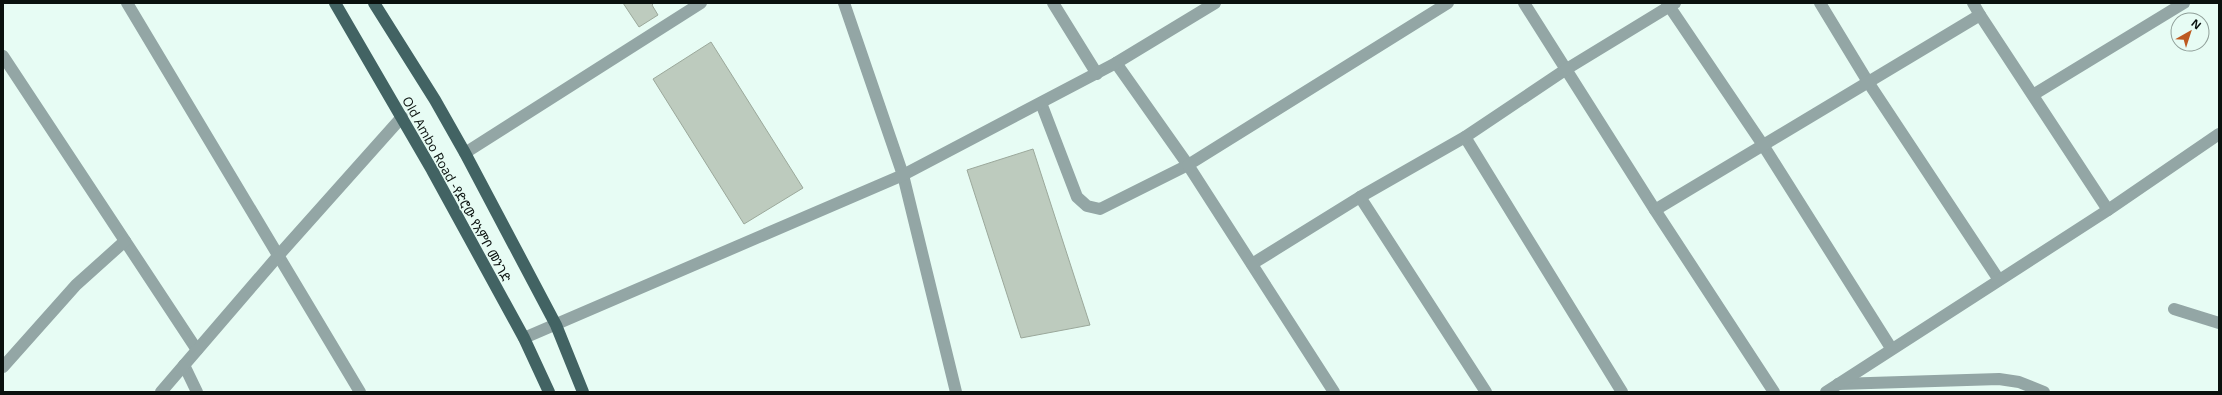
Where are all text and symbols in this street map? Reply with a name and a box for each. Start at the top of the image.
north arrow [2170,12,2210,52]
text: N [2188,15,2205,32]
street label: Old Ambo Road -የድሮው የአምቦ መንገድ [398,93,516,286]

